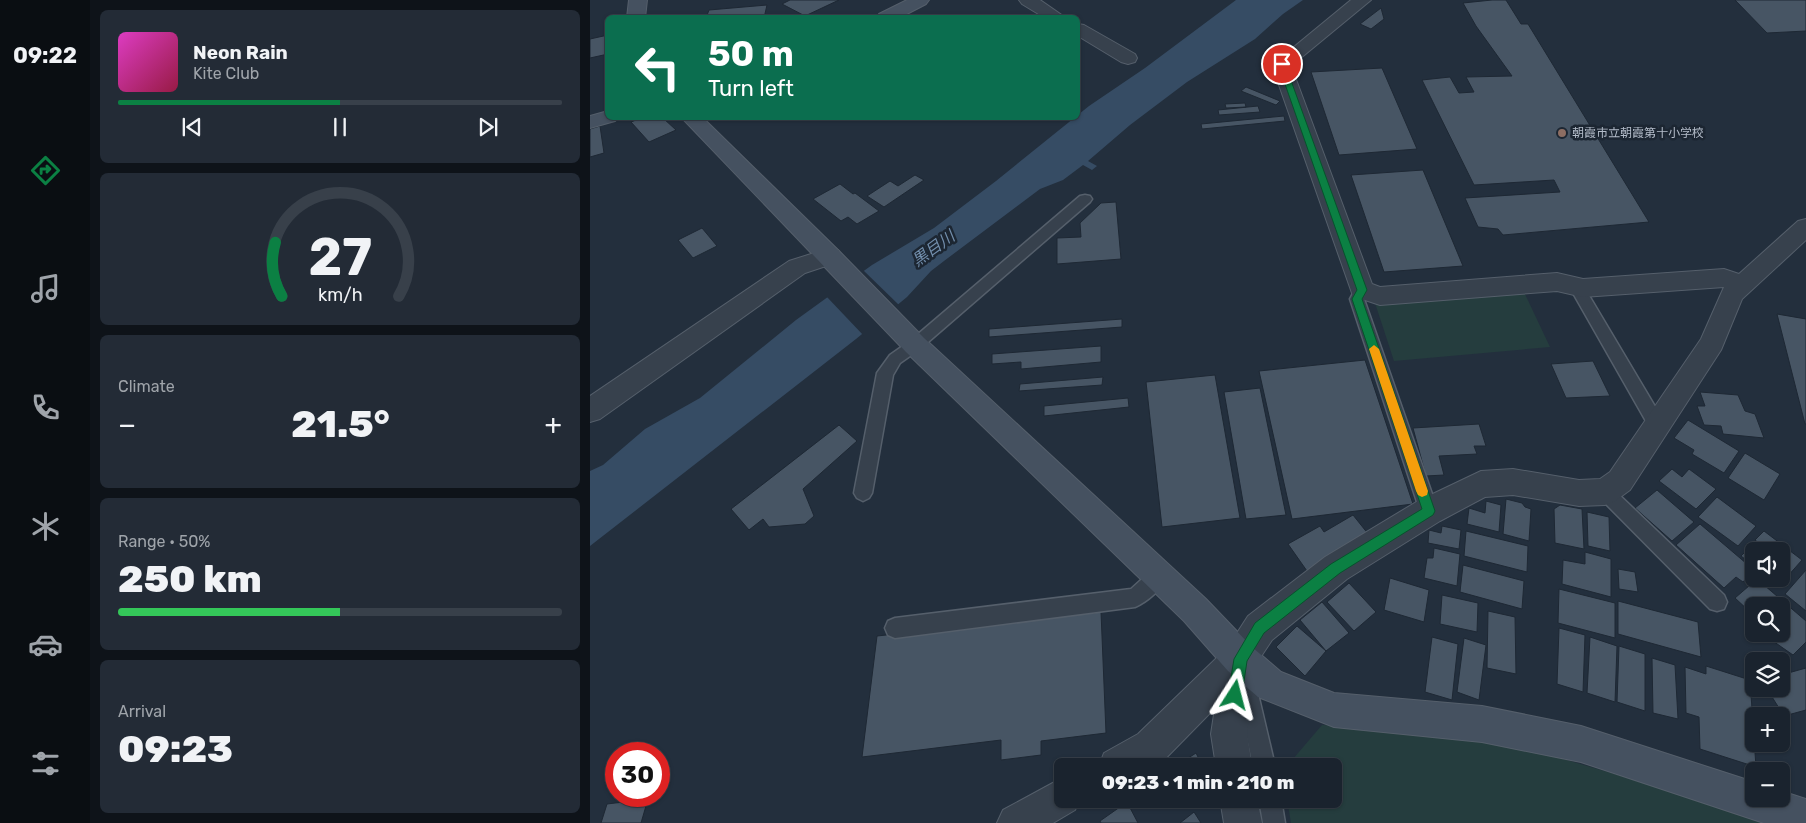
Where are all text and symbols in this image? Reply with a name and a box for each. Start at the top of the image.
text: 50 m [708,33,794,75]
icon: left [625,35,690,100]
text: Neon Rain [193,41,288,64]
text: 09:22 [13,42,77,69]
pin [1261,43,1303,85]
icon: arrive [1268,50,1296,78]
text: Kite Club [193,64,259,83]
text: Turn left [708,75,794,102]
icon: previous [178,113,206,141]
icon: pause [326,113,354,141]
icon: next [474,113,502,141]
place label: 朝霞市立朝霞第十小学校 [1572,126,1704,140]
marker: 朝霞市立朝霞第十小学校 [1556,127,1568,139]
icon: directions [28,153,63,188]
water label: 黒目川 [908,225,960,270]
text: 27 [308,226,372,288]
icon: music [28,271,63,306]
text: km/h [318,284,362,305]
text: Climate [118,377,175,396]
icon: phone [28,390,63,425]
text: 21.5° [291,401,390,447]
text: − [118,408,136,441]
text: + [545,408,562,441]
icon: climate [28,509,63,544]
text: Range · 50% [118,532,210,551]
map controls [1745,542,1790,807]
button: sound [1745,542,1790,587]
text: 250 km [118,556,262,602]
button: search [1745,597,1790,642]
icon: car [28,627,63,662]
button: layers [1745,652,1790,697]
position arrow [1208,668,1260,720]
text: Arrival [118,702,166,721]
button: + [1745,707,1790,752]
text: 09:23 [118,726,233,772]
speed limit sign: 30 [605,742,670,807]
icon: filters [28,746,63,781]
button: − [1745,762,1790,807]
text: 09:23 · 1 min · 210 m [1102,771,1294,794]

